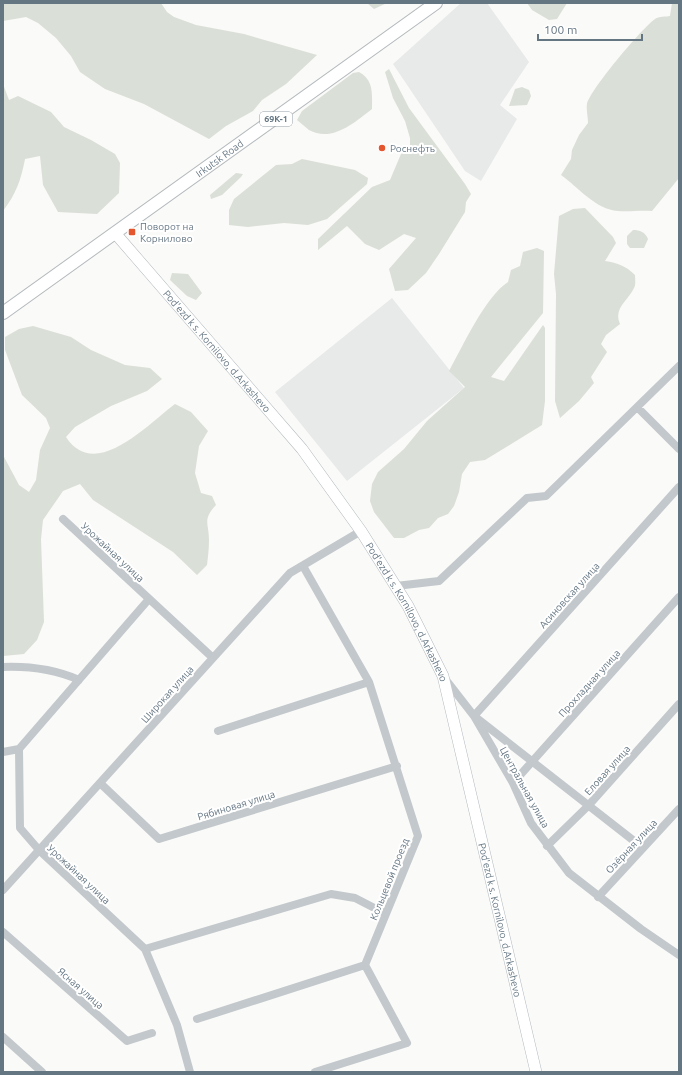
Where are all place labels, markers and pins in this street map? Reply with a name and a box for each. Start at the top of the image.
marker: Роснефть [377,143,387,153]
place label: Роснефть [390,143,435,154]
place label: Поворот на Корнилово [140,221,194,244]
marker: Поворот на Корнилово [127,227,137,237]

